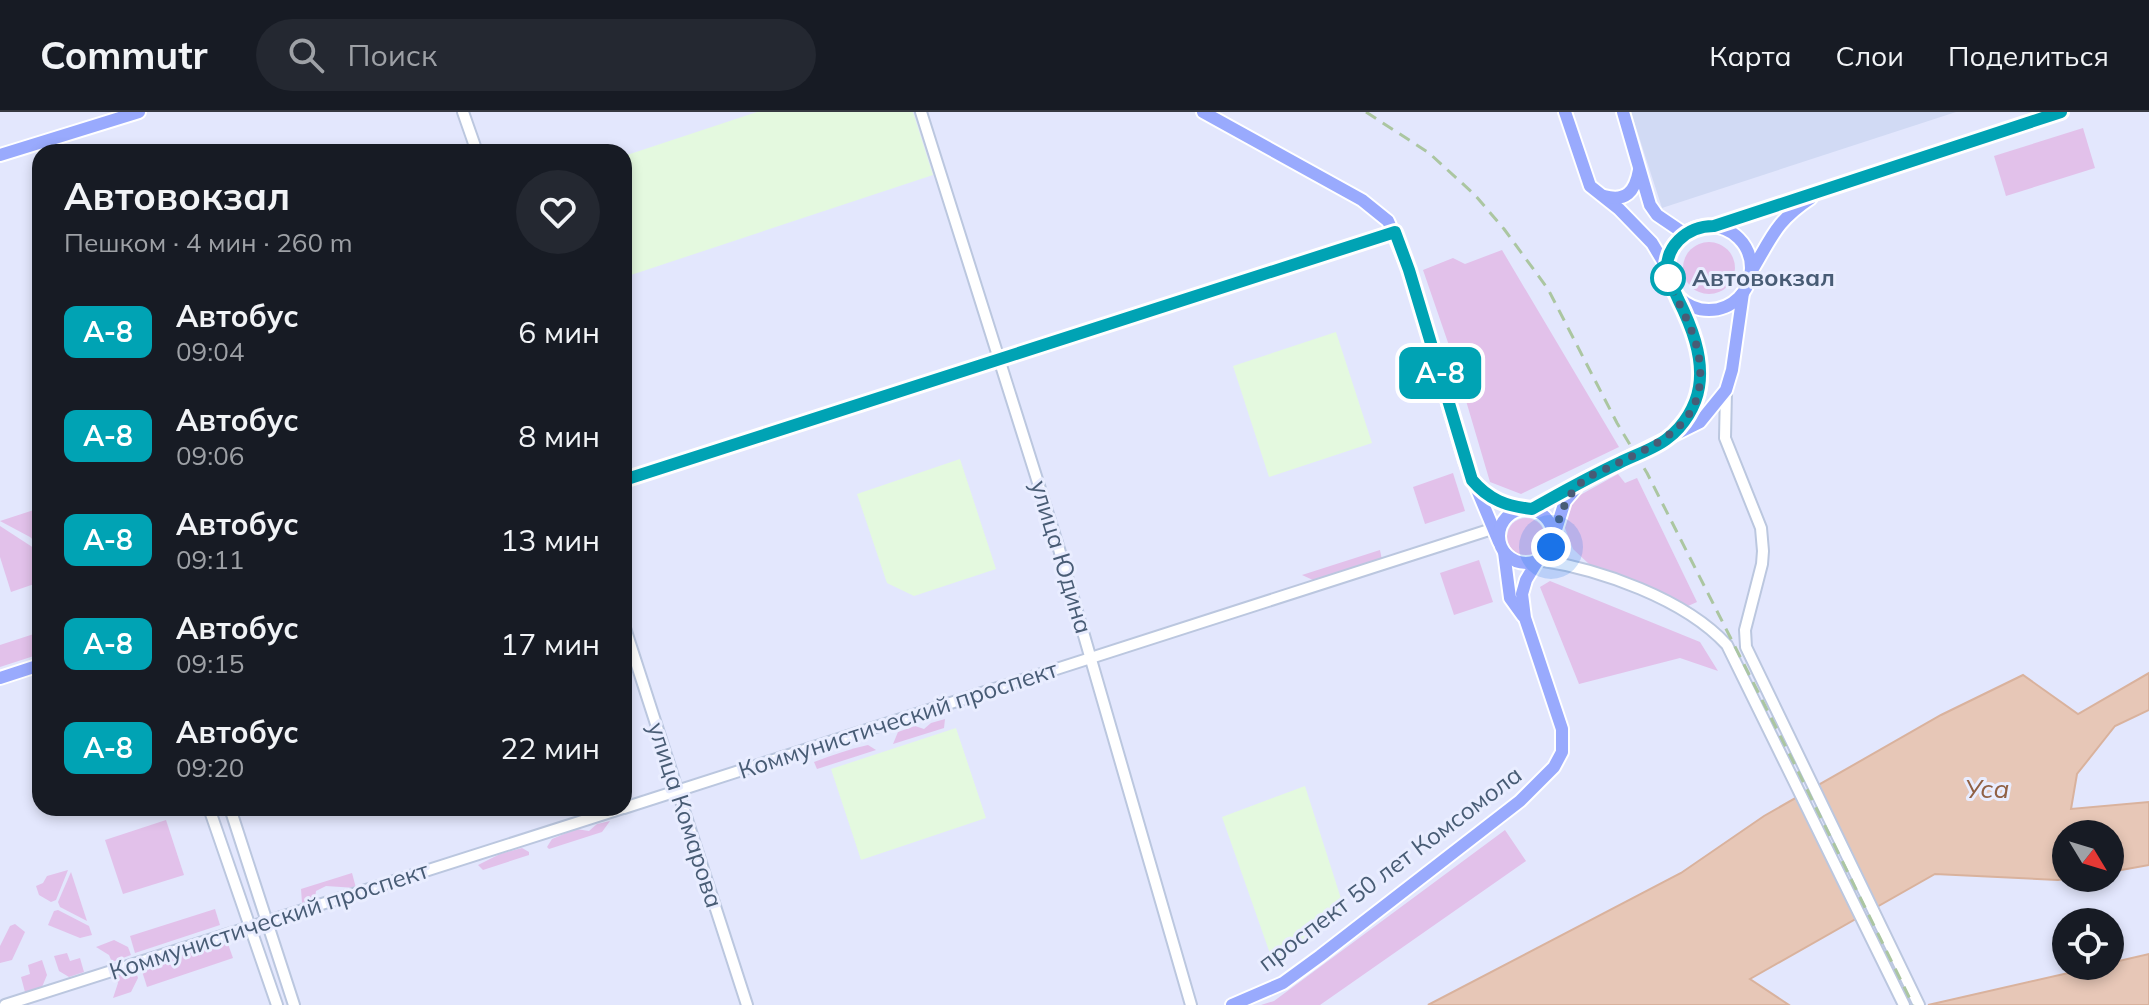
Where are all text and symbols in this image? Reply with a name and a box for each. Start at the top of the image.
search box [256,19,816,91]
text: Commutr [40,31,208,79]
icon: search [284,33,328,77]
text: Поиск [348,36,437,74]
text: Карта [1709,38,1792,73]
text: Слои [1836,38,1904,73]
text: Поделиться [1948,38,2109,73]
button: heart [516,170,600,254]
text: Автовокзал [64,172,290,220]
text: Пешком · 4 мин · 260 m [64,226,353,259]
marker: Автовокзал [1651,261,1685,295]
place label: Автовокзал [1692,262,1835,292]
text: Автобус [176,297,299,335]
text: 6 мин [518,313,600,351]
text: А-8 [83,314,133,349]
text: 09:04 [176,335,244,368]
line badge: А-8 [1394,347,1486,399]
text: А-8 [1415,355,1465,390]
text: Автобус [176,401,299,439]
text: 8 мин [518,417,600,455]
text: А-8 [83,418,133,453]
text: 09:06 [176,439,244,472]
street label: улица Юдина [1024,476,1100,637]
text: Автобус [176,505,299,543]
text: 13 мин [500,521,600,559]
text: А-8 [83,522,133,557]
your location [1531,527,1571,567]
text: 09:11 [176,543,244,576]
text: Автобус [176,609,299,647]
text: 17 мин [500,625,600,663]
text: А-8 [83,626,133,661]
text: 09:15 [176,647,244,680]
street label: Коммунистический проспект [734,653,1061,785]
text: Автобус [176,713,299,751]
street label: улица Комарова [642,718,730,911]
text: 22 мин [500,729,600,767]
text: А-8 [83,730,133,765]
text: 09:20 [176,751,244,784]
street label: проспект 50 лет Комсомола [1252,759,1527,977]
water label: Уса [1965,772,2009,805]
north arrow [2052,820,2124,892]
map controls [2052,820,2124,980]
street label: Коммунистический проспект [105,854,432,986]
button: locate [2052,908,2124,980]

